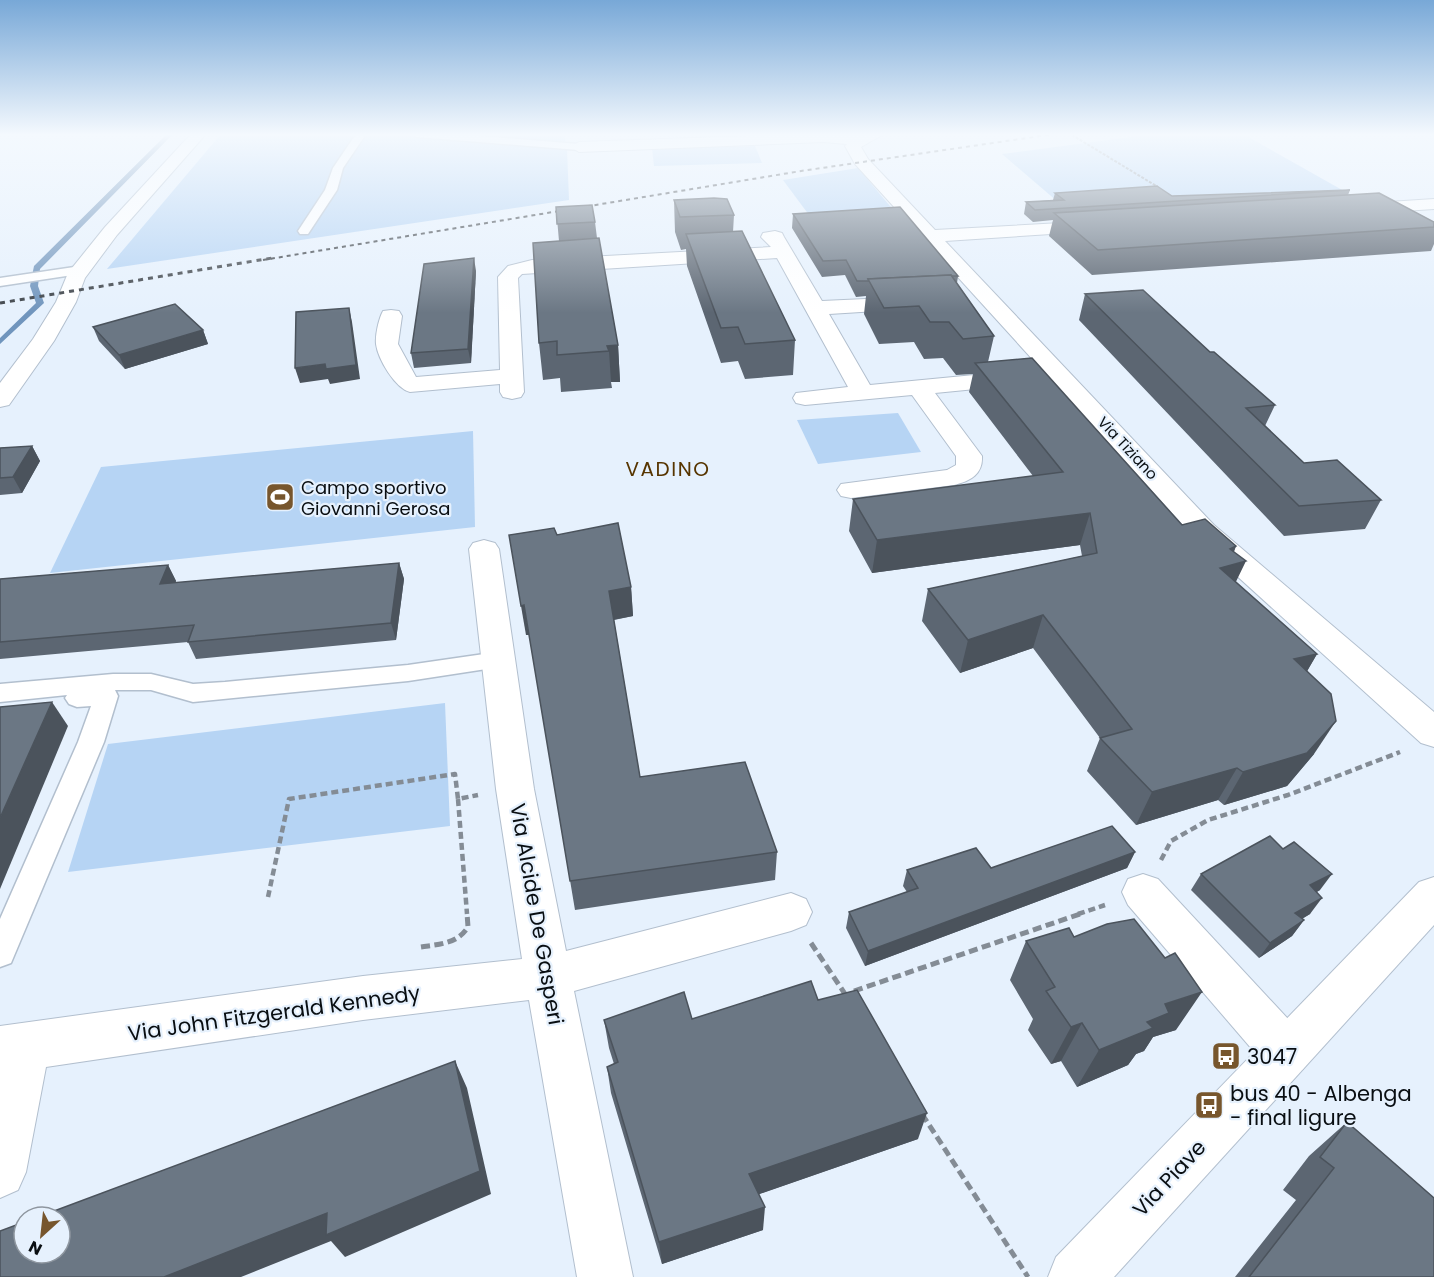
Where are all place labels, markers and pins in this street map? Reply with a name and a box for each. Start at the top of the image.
place label: Campo sportivo Giovanni Gerosa [301,475,450,521]
sports icon: Campo sportivo Giovanni Gerosa [264,481,296,513]
bus stop icon: 3047 [1210,1040,1242,1072]
place label: 3047 [1247,1042,1297,1071]
place label: bus 40 - Albenga - final ligure [1230,1079,1412,1132]
bus stop icon: bus 40 - Albenga - final ligure [1193,1089,1225,1121]

